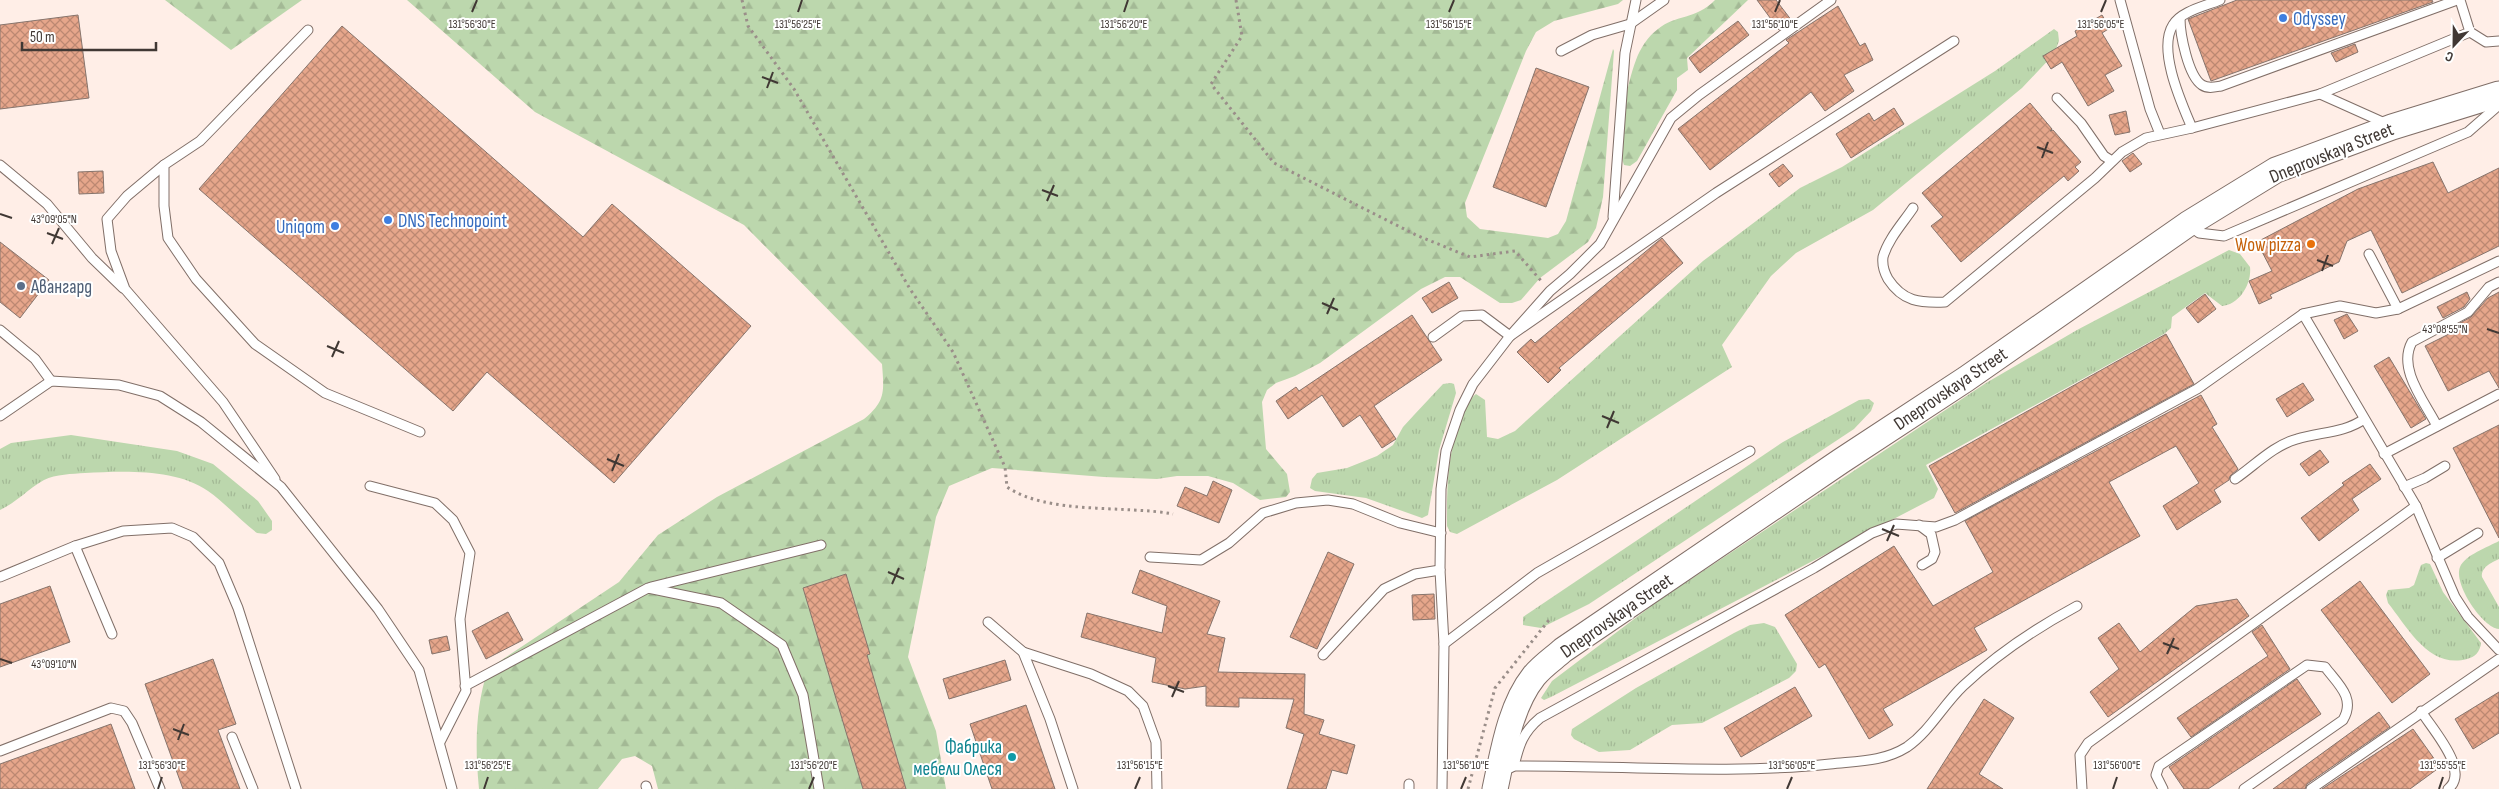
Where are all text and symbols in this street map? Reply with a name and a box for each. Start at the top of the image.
place label: Odyssey [2293,8,2347,31]
marker: Odyssey [2277,12,2289,24]
text: 131°56'30"E [448,17,496,32]
text: 131°56'25"E [775,17,821,32]
text: 131°56'20"E [1100,17,1148,32]
text: 131°56'15"E [1426,17,1472,32]
text: 131°56'10"E [1752,17,1798,32]
text: 131°56'05"E [2077,17,2125,32]
scale bar [22,20,156,52]
north arrow [2429,20,2479,70]
text: 50 m [30,28,55,47]
text: С [2443,47,2456,66]
street label: Dneprovskaya Street [2266,118,2397,189]
place label: DNS Technopoint [398,210,508,233]
text: 43°09'05"N [31,212,77,227]
marker: DNS Technopoint [382,214,394,226]
place label: Uniqom [276,216,325,239]
marker: Uniqom [329,220,341,232]
place label: Wow pizza [2235,234,2301,257]
marker: Wow pizza [2305,238,2317,250]
place label: Авангард [30,276,92,299]
marker: Авангард [15,280,27,292]
text: 43°08'55"N [2422,322,2468,337]
street label: Dneprovskaya Street [1890,343,2012,436]
street label: Dneprovskaya Street [1556,569,1678,663]
text: 43°09'10"N [31,657,77,672]
place label: Фабрика мебели Олеся [913,736,1002,781]
marker: Фабрика мебели Олеся [1006,751,1018,763]
text: 131°56'30"E [138,758,186,773]
text: 131°56'25"E [465,758,511,773]
text: 131°56'20"E [790,758,838,773]
text: 131°56'15"E [1117,758,1163,773]
text: 131°56'10"E [1443,758,1489,773]
text: 131°56'05"E [1768,758,1816,773]
text: 131°56'00"E [2093,758,2141,773]
text: 131°55'55"E [2420,758,2466,773]

